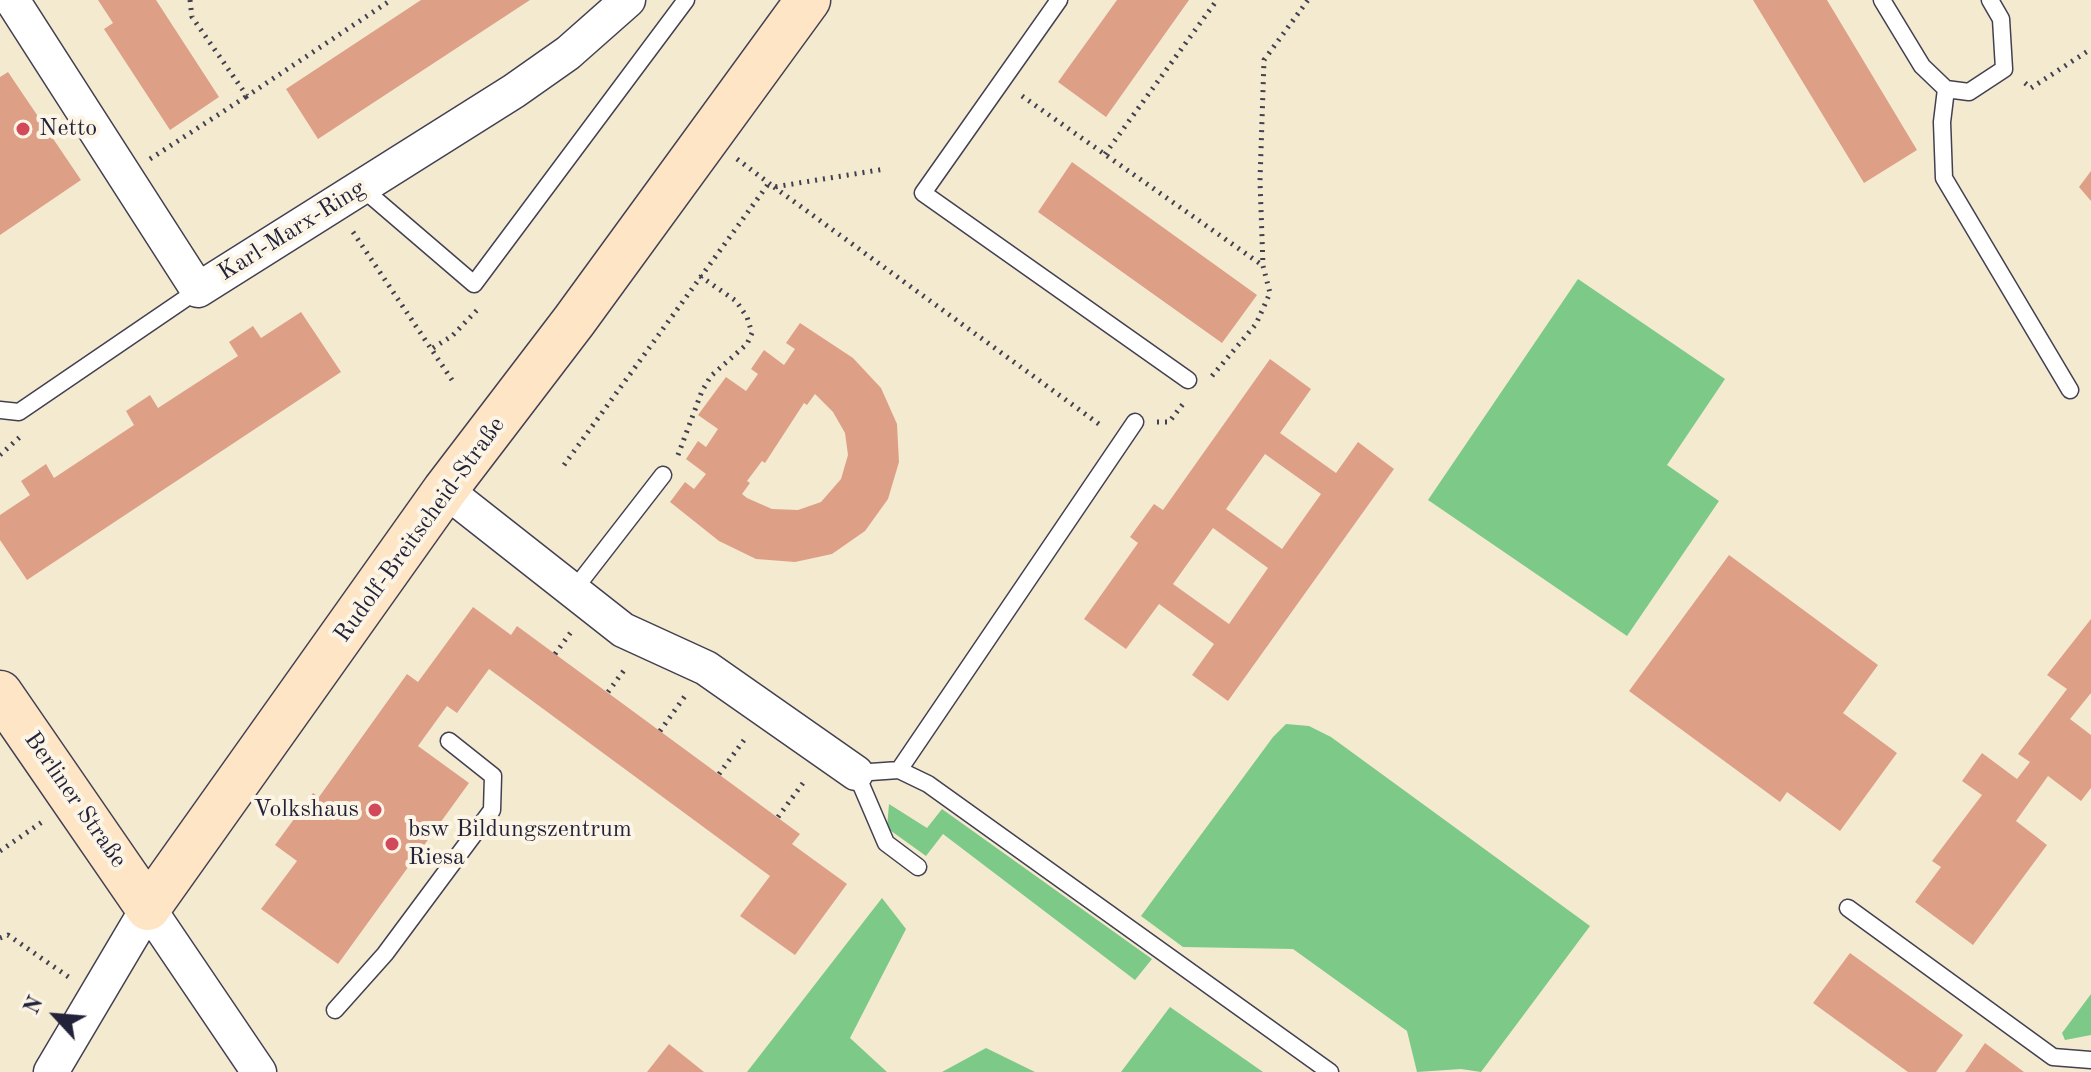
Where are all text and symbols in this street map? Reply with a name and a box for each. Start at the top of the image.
place label: Netto [39,115,97,143]
marker: Netto [14,120,32,138]
street label: Karl-Marx-Ring [213,174,371,288]
street label: Rudolf-Breitscheid-Straße [329,412,511,648]
street label: Berliner Straße [17,726,133,874]
place label: Volkshaus [253,796,359,824]
marker: Volkshaus [366,801,384,819]
place label: bsw Bildungszentrum Riesa [408,816,632,872]
marker: bsw Bildungszentrum Riesa [383,835,401,853]
north arrow [16,976,96,1056]
text: N [21,993,48,1018]

